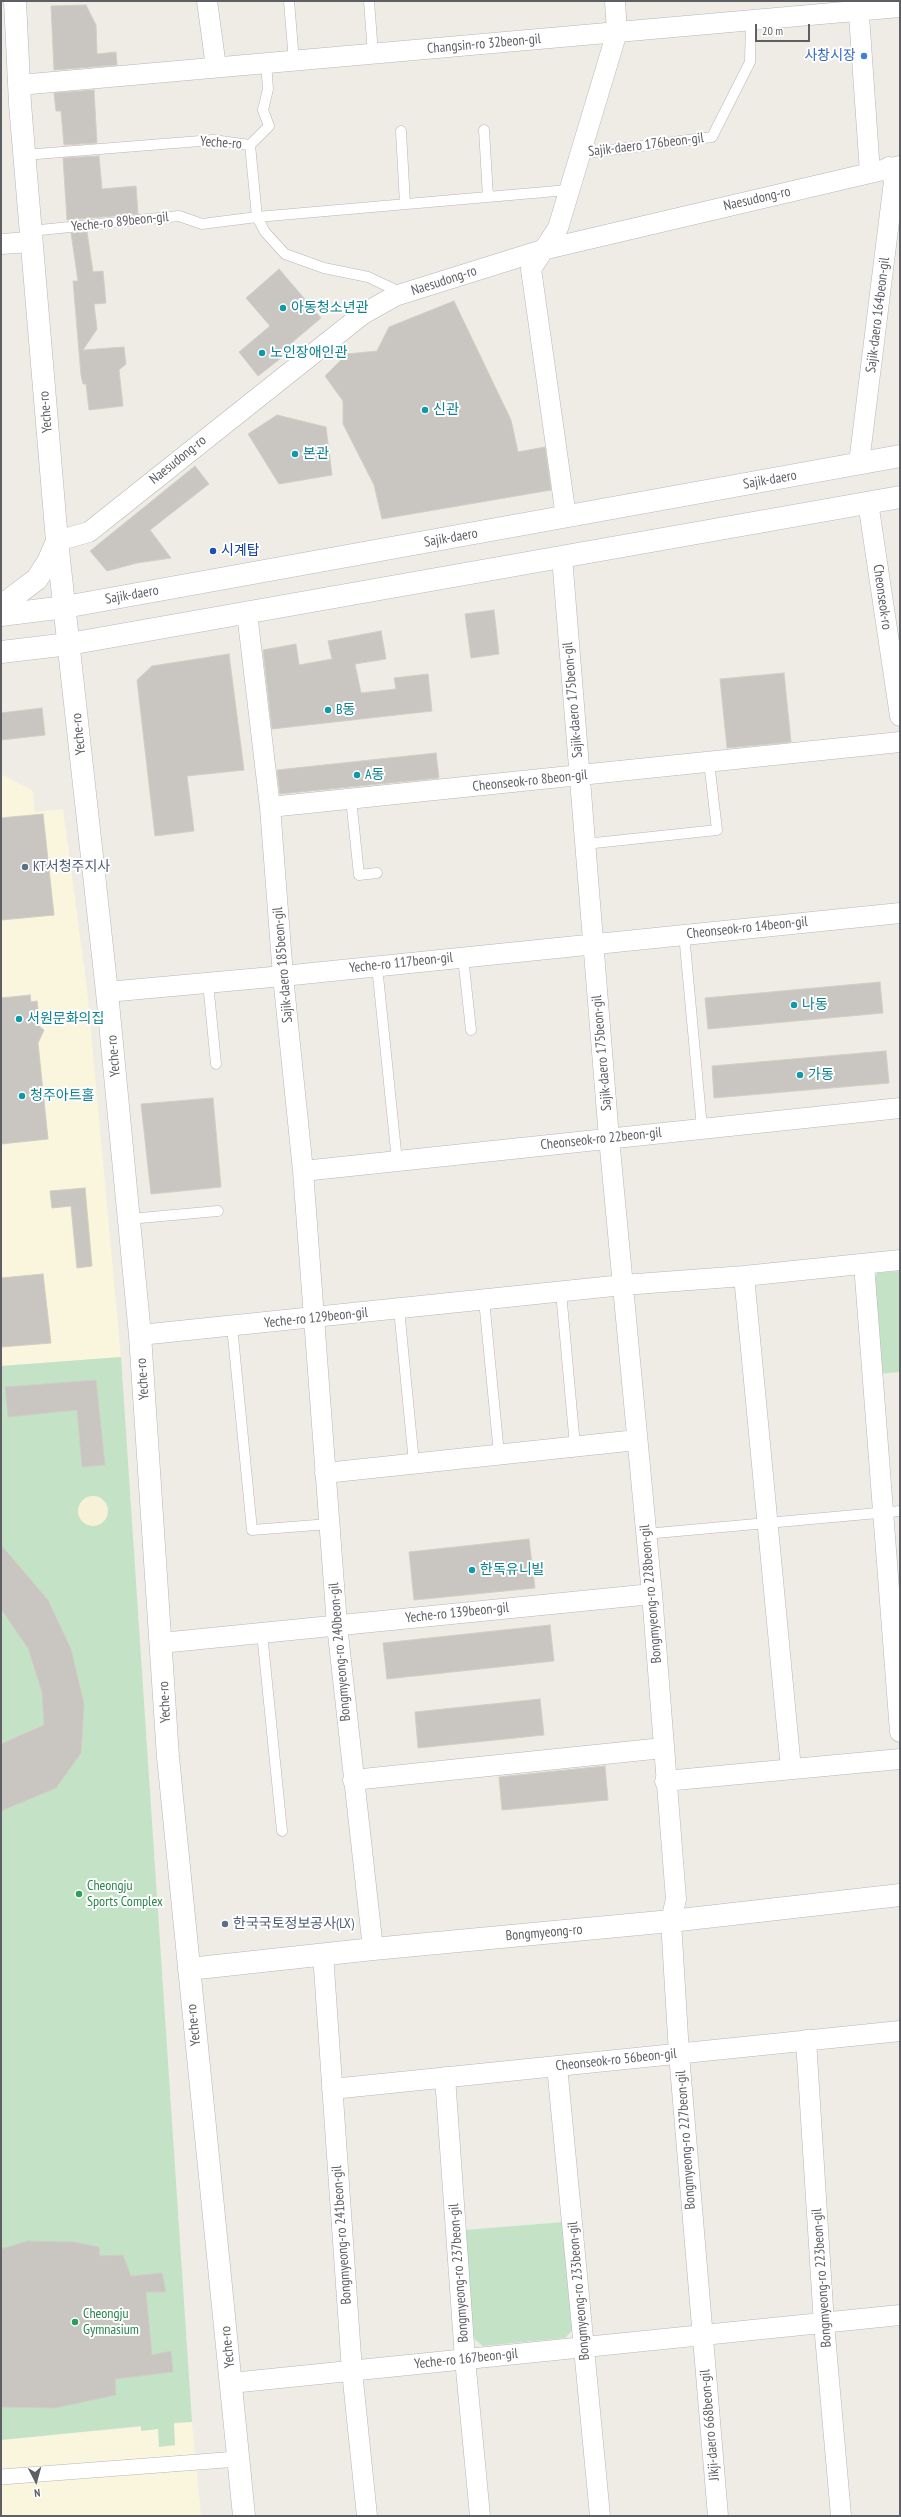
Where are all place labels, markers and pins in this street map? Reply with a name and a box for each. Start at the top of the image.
place label: 사창시장 [804,48,856,64]
marker: 사창시장 [859,51,869,61]
place label: 아동청소년관 [291,300,368,316]
marker: 아동청소년관 [278,303,288,313]
place label: 노인장애인관 [270,345,347,361]
marker: 노인장애인관 [257,348,267,358]
place label: 신관 [433,402,459,418]
marker: 신관 [420,405,430,415]
place label: 본관 [303,446,329,462]
marker: 본관 [290,449,300,459]
place label: 시계탑 [221,543,260,559]
marker: 시계탑 [208,546,218,556]
place label: B동 [336,702,355,718]
marker: B동 [323,705,333,715]
place label: A동 [365,767,385,783]
marker: A동 [352,770,362,780]
place label: KT서청주지사 [33,859,110,875]
marker: KT서청주지사 [20,862,30,872]
place label: 나동 [802,997,828,1013]
marker: 나동 [789,1000,799,1010]
place label: 서원문화의집 [27,1011,104,1027]
marker: 서원문화의집 [14,1014,24,1024]
place label: 가동 [808,1067,834,1083]
marker: 가동 [795,1070,805,1080]
place label: 청주아트홀 [30,1088,94,1104]
marker: 청주아트홀 [17,1091,27,1101]
place label: 한독유니빌 [480,1562,544,1578]
marker: 한독유니빌 [467,1565,477,1575]
place label: Cheongju Sports Complex [87,1878,163,1910]
marker: Cheongju Sports Complex [74,1889,84,1899]
place label: 한국국토정보공사(LX) [233,1916,354,1932]
marker: 한국국토정보공사(LX) [220,1919,230,1929]
place label: Cheongju Gymnasium [83,2306,139,2338]
marker: Cheongju Gymnasium [70,2317,80,2327]

